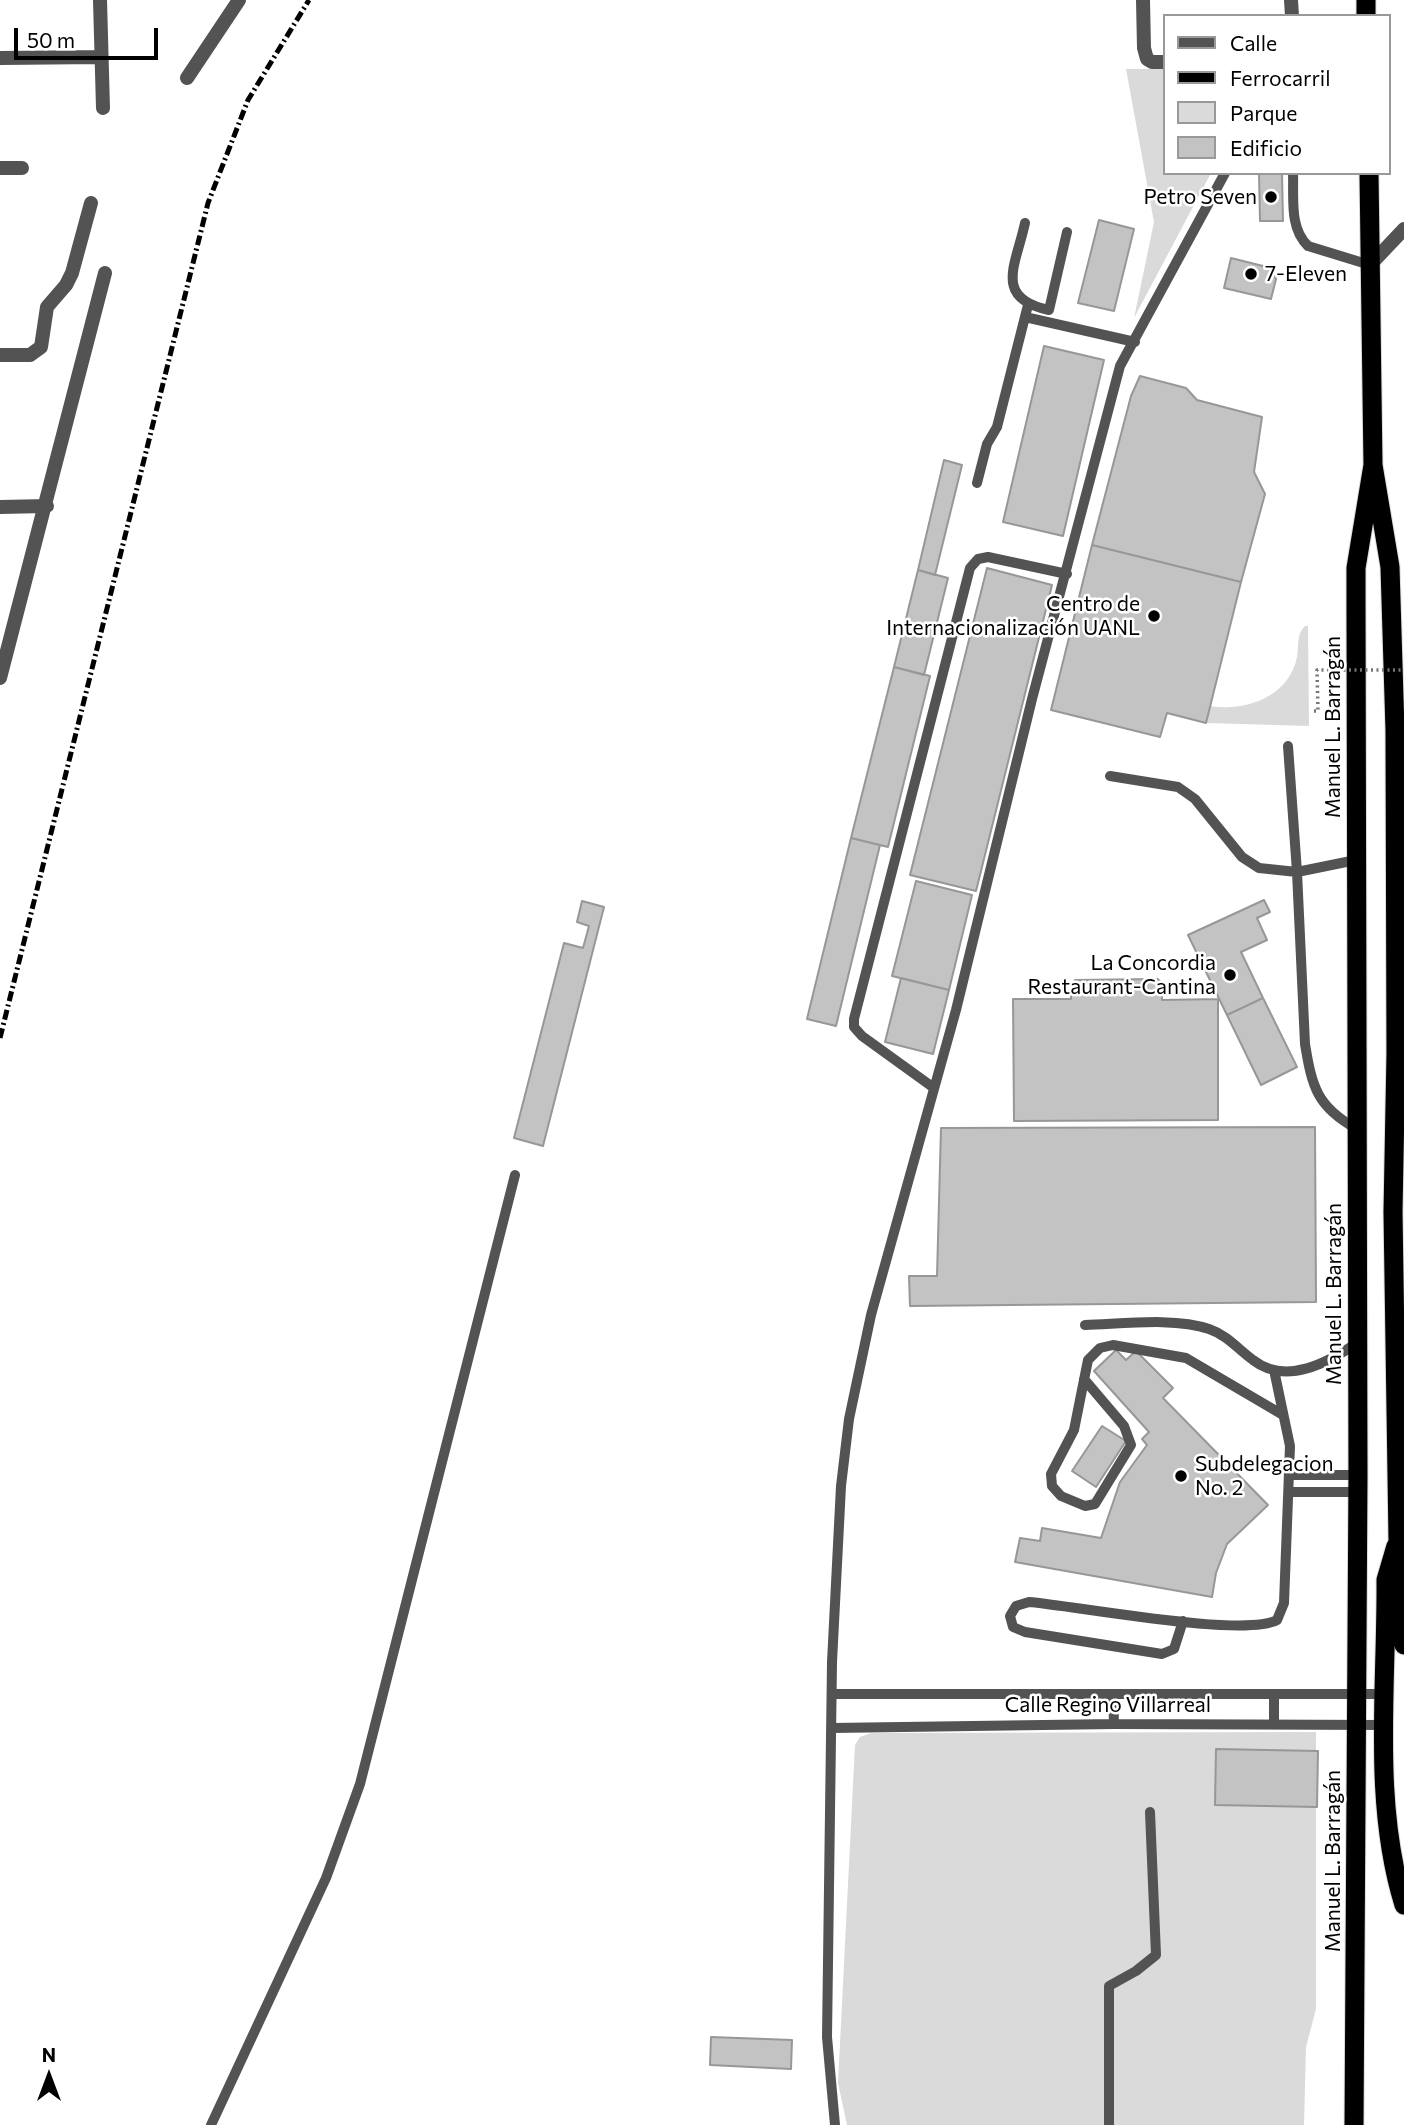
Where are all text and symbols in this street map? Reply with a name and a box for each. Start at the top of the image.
scale bar [18,14,161,58]
legend [1162,14,1390,175]
text: 50 m [27,27,75,52]
text: Calle [1230,30,1277,55]
text: Ferrocarril [1230,65,1331,90]
text: Parque [1230,100,1297,125]
text: Edificio [1230,135,1302,160]
place label: Petro Seven [1143,184,1257,210]
marker: Petro Seven [1263,189,1279,205]
place label: 7-Eleven [1265,261,1347,287]
marker: 7-Eleven [1243,266,1259,282]
place label: Centro de Internacionalización UANL [886,591,1140,641]
marker: Centro de Internacionalización UANL [1146,608,1162,624]
street label: Manuel L. Barragán [1320,636,1346,818]
place label: La Concordia Restaurant-Cantina [1028,950,1216,1000]
marker: La Concordia Restaurant-Cantina [1222,967,1238,983]
street label: Manuel L. Barragán [1321,1203,1347,1385]
place label: Subdelegacion No. 2 [1195,1451,1334,1501]
marker: Subdelegacion No. 2 [1173,1468,1189,1484]
street label: Calle Regino Villarreal [1005,1692,1211,1718]
street label: Manuel L. Barragán [1320,1770,1346,1952]
north arrow [14,2041,84,2111]
text: N [42,2043,56,2066]

